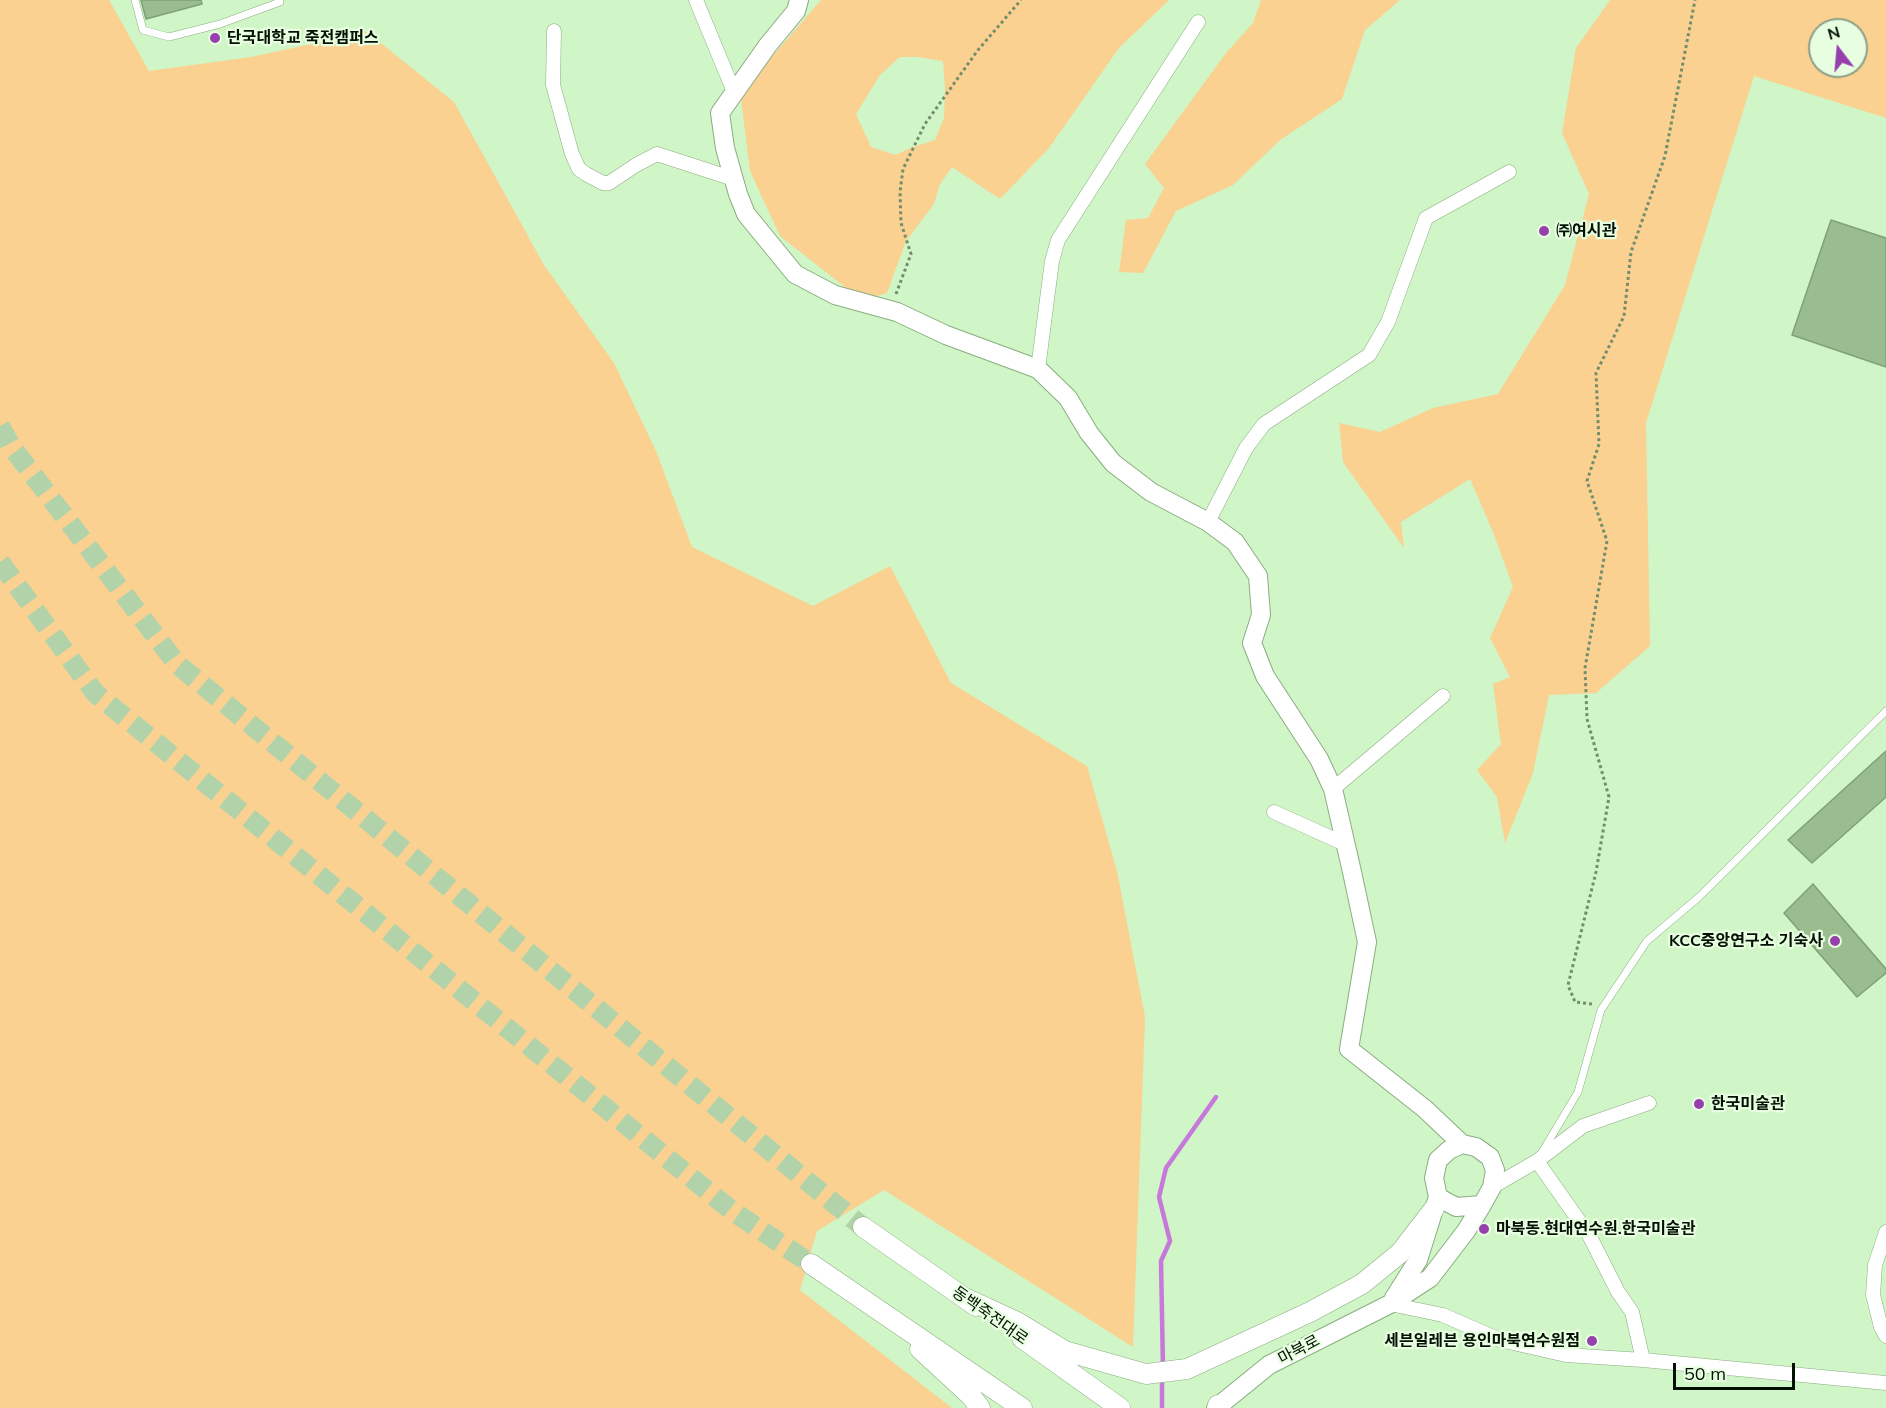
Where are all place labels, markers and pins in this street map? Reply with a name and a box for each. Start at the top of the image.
place label: 단국대학교 죽전캠퍼스 [227,28,379,48]
marker: 단국대학교 죽전캠퍼스 [208,31,222,45]
place label: ㈜여시관 [1556,221,1616,241]
marker: ㈜여시관 [1537,224,1551,238]
place label: KCC중앙연구소 기숙사 [1669,931,1823,951]
marker: KCC중앙연구소 기숙사 [1828,934,1842,948]
place label: 한국미술관 [1711,1094,1785,1114]
marker: 한국미술관 [1692,1097,1706,1111]
place label: 마북동.현대연수원.한국미술관 [1496,1219,1695,1239]
marker: 마북동.현대연수원.한국미술관 [1477,1222,1491,1236]
place label: 세븐일레븐 용인마북연수원점 [1384,1331,1580,1351]
marker: 세븐일레븐 용인마북연수원점 [1585,1334,1599,1348]

